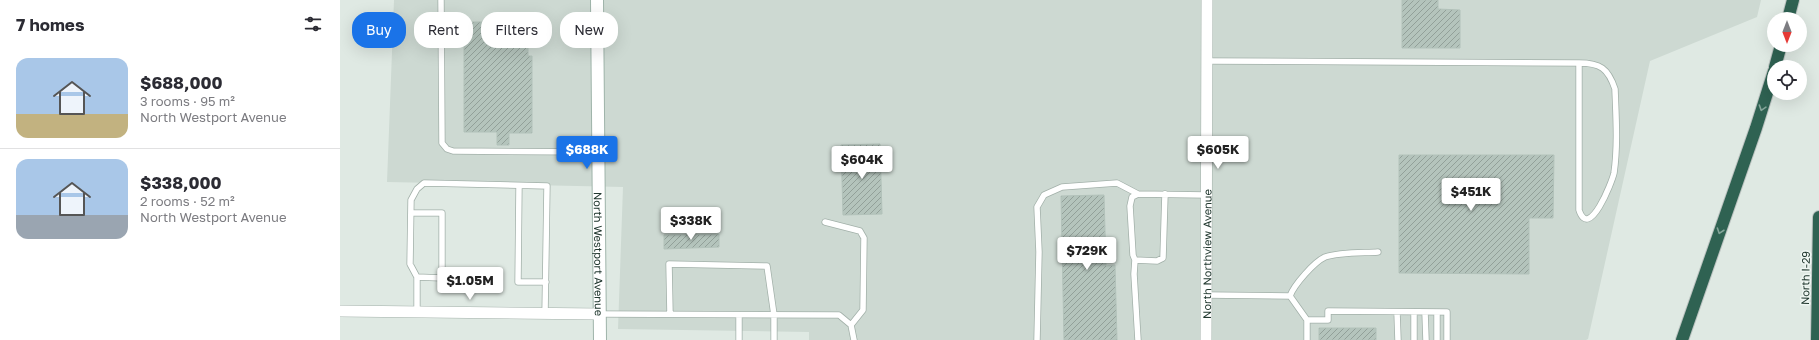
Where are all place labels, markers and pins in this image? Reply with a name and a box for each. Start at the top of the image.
pin: $688K [559,136,615,170]
pin: $605K [1190,136,1246,170]
pin: $604K [834,146,890,180]
pin: $451K [1443,178,1499,212]
pin: $338K [663,207,719,241]
pin: $729K [1059,237,1115,271]
pin: $1.05M [437,267,503,301]

